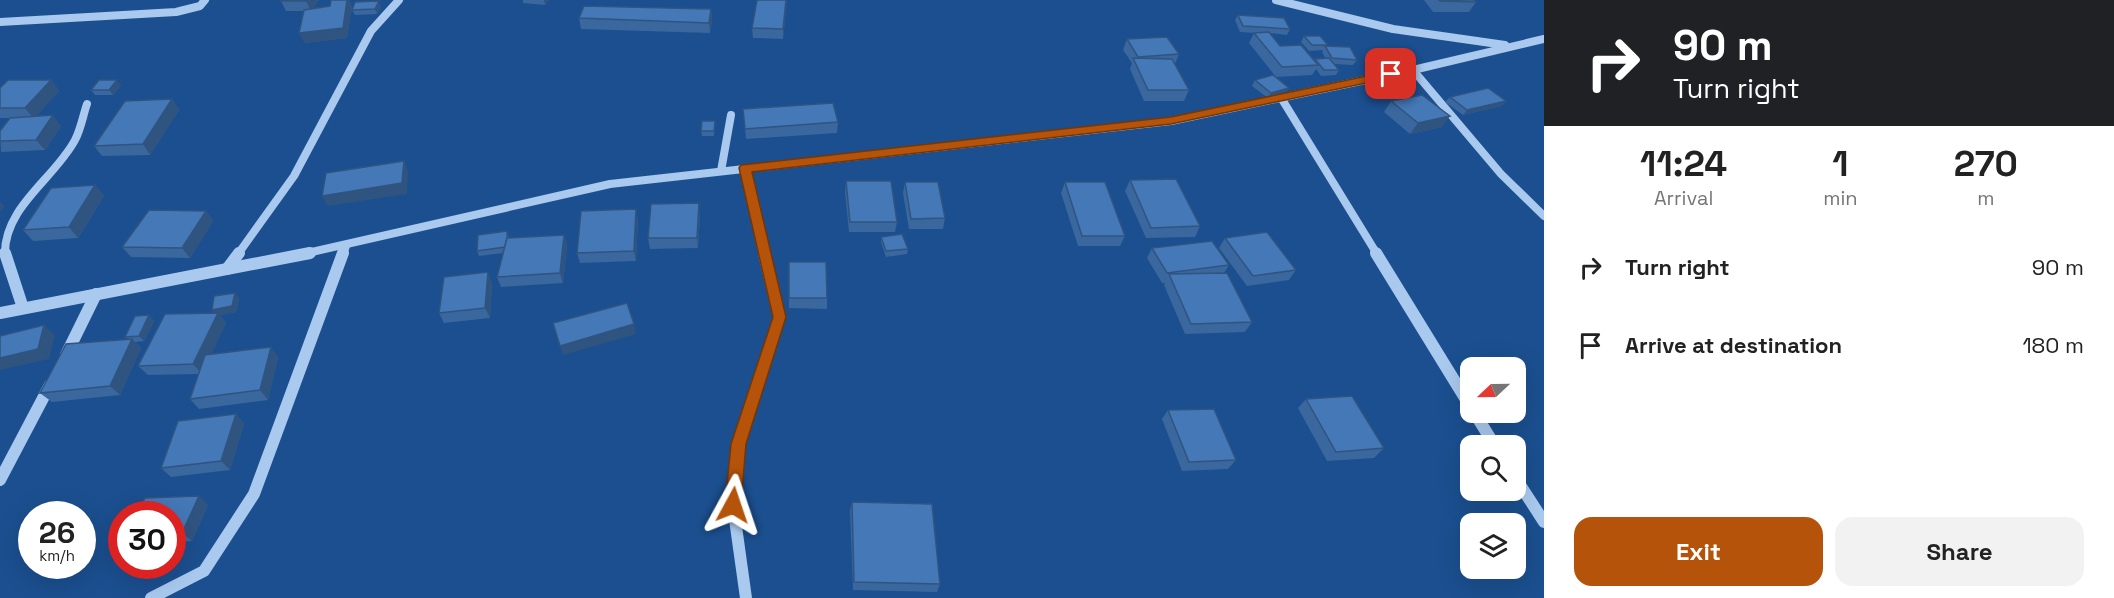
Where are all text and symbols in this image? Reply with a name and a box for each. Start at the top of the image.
text: 90 m [1673,19,1773,72]
icon: right [1574,24,1652,102]
pin [1365,48,1416,99]
icon: arrive [1374,57,1407,90]
text: Turn right [1673,71,1800,106]
text: 11:24 [1640,141,1727,187]
text: 1 [1832,141,1849,187]
text: 270 [1954,141,2018,187]
text: Arrival [1654,185,1713,211]
text: min [1823,185,1858,211]
text: m [1977,185,1994,211]
icon: right [1574,251,1607,284]
text: Turn right [1625,253,1730,281]
text: 90 m [2032,253,2084,281]
icon: arrive [1574,329,1607,362]
text: Arrive at destination [1625,331,1842,359]
text: 180 m [2022,331,2084,359]
north arrow [1460,357,1526,423]
map controls [1460,357,1526,579]
button: search [1460,435,1526,501]
position arrow [701,473,765,537]
speed limit sign: 30 [108,501,186,579]
text: 26 [39,513,75,552]
button: layers [1460,513,1526,579]
button: Exit [1574,517,1823,586]
button: Share [1835,517,2084,586]
text: km/h [39,546,75,565]

